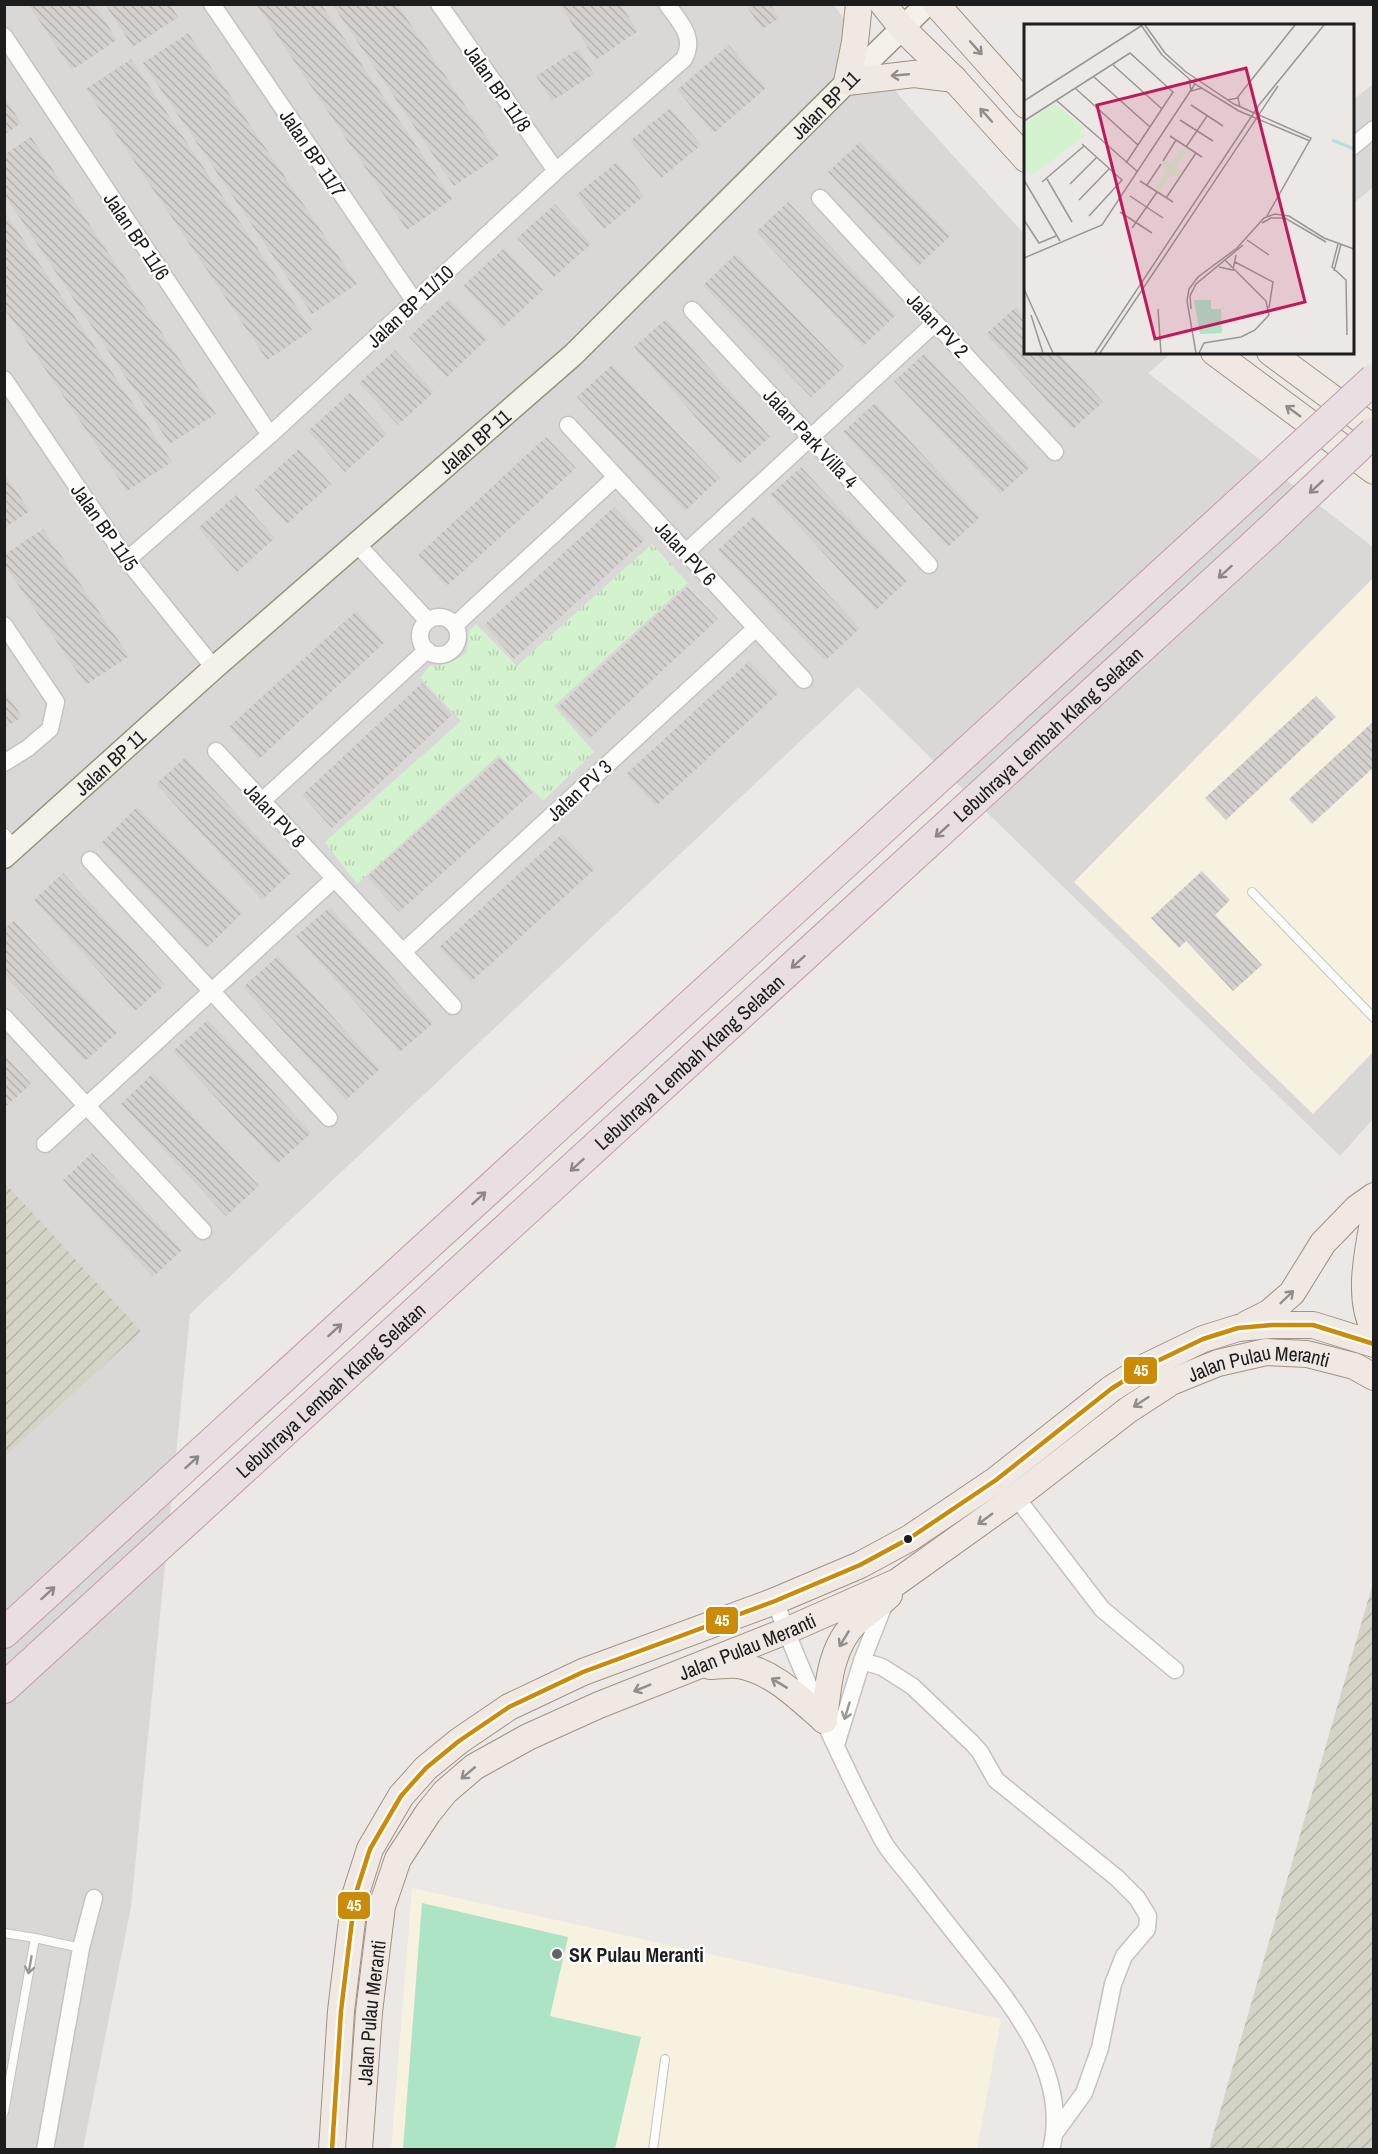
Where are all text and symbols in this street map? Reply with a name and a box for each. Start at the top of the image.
inset map [1024,24,1354,354]
street label: Jalan BP 11/8 [458,39,538,137]
one-way arrow [969,40,983,55]
street label: Jalan BP 11 [784,64,865,145]
one-way arrow [891,70,911,81]
street label: Jalan BP 11/7 [274,104,352,202]
one-way arrow [979,108,993,123]
street label: Jalan BP 11/6 [98,187,176,285]
street label: Jalan BP 11/10 [361,259,459,353]
street label: Jalan PV 2 [901,287,975,363]
street label: Jalan Park Villa 4 [758,382,864,494]
street label: Jalan BP 11 [433,402,516,480]
one-way arrow [1285,405,1301,417]
street label: Jalan BP 11/5 [65,478,145,576]
one-way arrow [1308,480,1323,494]
street label: Jalan PV 6 [649,515,723,591]
one-way arrow [1218,564,1233,578]
street label: Lebuhraya Lembah Klang Selatan [947,640,1148,827]
street label: Jalan BP 11 [68,723,151,801]
street label: Jalan PV 3 [541,753,617,827]
street label: Jalan PV 8 [238,777,312,853]
one-way arrow [935,824,950,838]
one-way arrow [791,955,806,969]
street label: Lebuhraya Lembah Klang Selatan [588,968,789,1155]
one-way arrow [569,1158,584,1172]
one-way arrow [471,1191,486,1205]
one-way arrow [1279,1290,1294,1304]
street label: Lebuhraya Lembah Klang Selatan [229,1296,431,1483]
one-way arrow [328,1323,343,1337]
street label: Jalan Pulau Meranti [1183,1338,1333,1388]
line badge: 45 [1123,1356,1158,1385]
text: 45 [1134,1359,1148,1381]
one-way arrow [1133,1396,1150,1408]
one-way arrow [184,1455,199,1469]
one-way arrow [978,1513,994,1525]
unlabelled marker [902,1533,914,1545]
one-way arrow [40,1586,55,1600]
street label: Jalan Pulau Meranti [674,1606,820,1686]
line badge: 45 [705,1606,739,1635]
text: 45 [715,1609,729,1631]
one-way arrow [837,1631,850,1648]
one-way arrow [771,1677,788,1689]
one-way arrow [634,1683,652,1694]
one-way arrow [840,1701,852,1720]
one-way arrow [461,1766,476,1780]
line badge: 45 [337,1891,371,1920]
text: 45 [347,1894,361,1916]
street label: Jalan Pulau Meranti [350,1938,391,2086]
place label: SK Pulau Meranti [569,1941,704,1968]
marker: SK Pulau Meranti [550,1947,564,1961]
one-way arrow [24,1955,35,1975]

